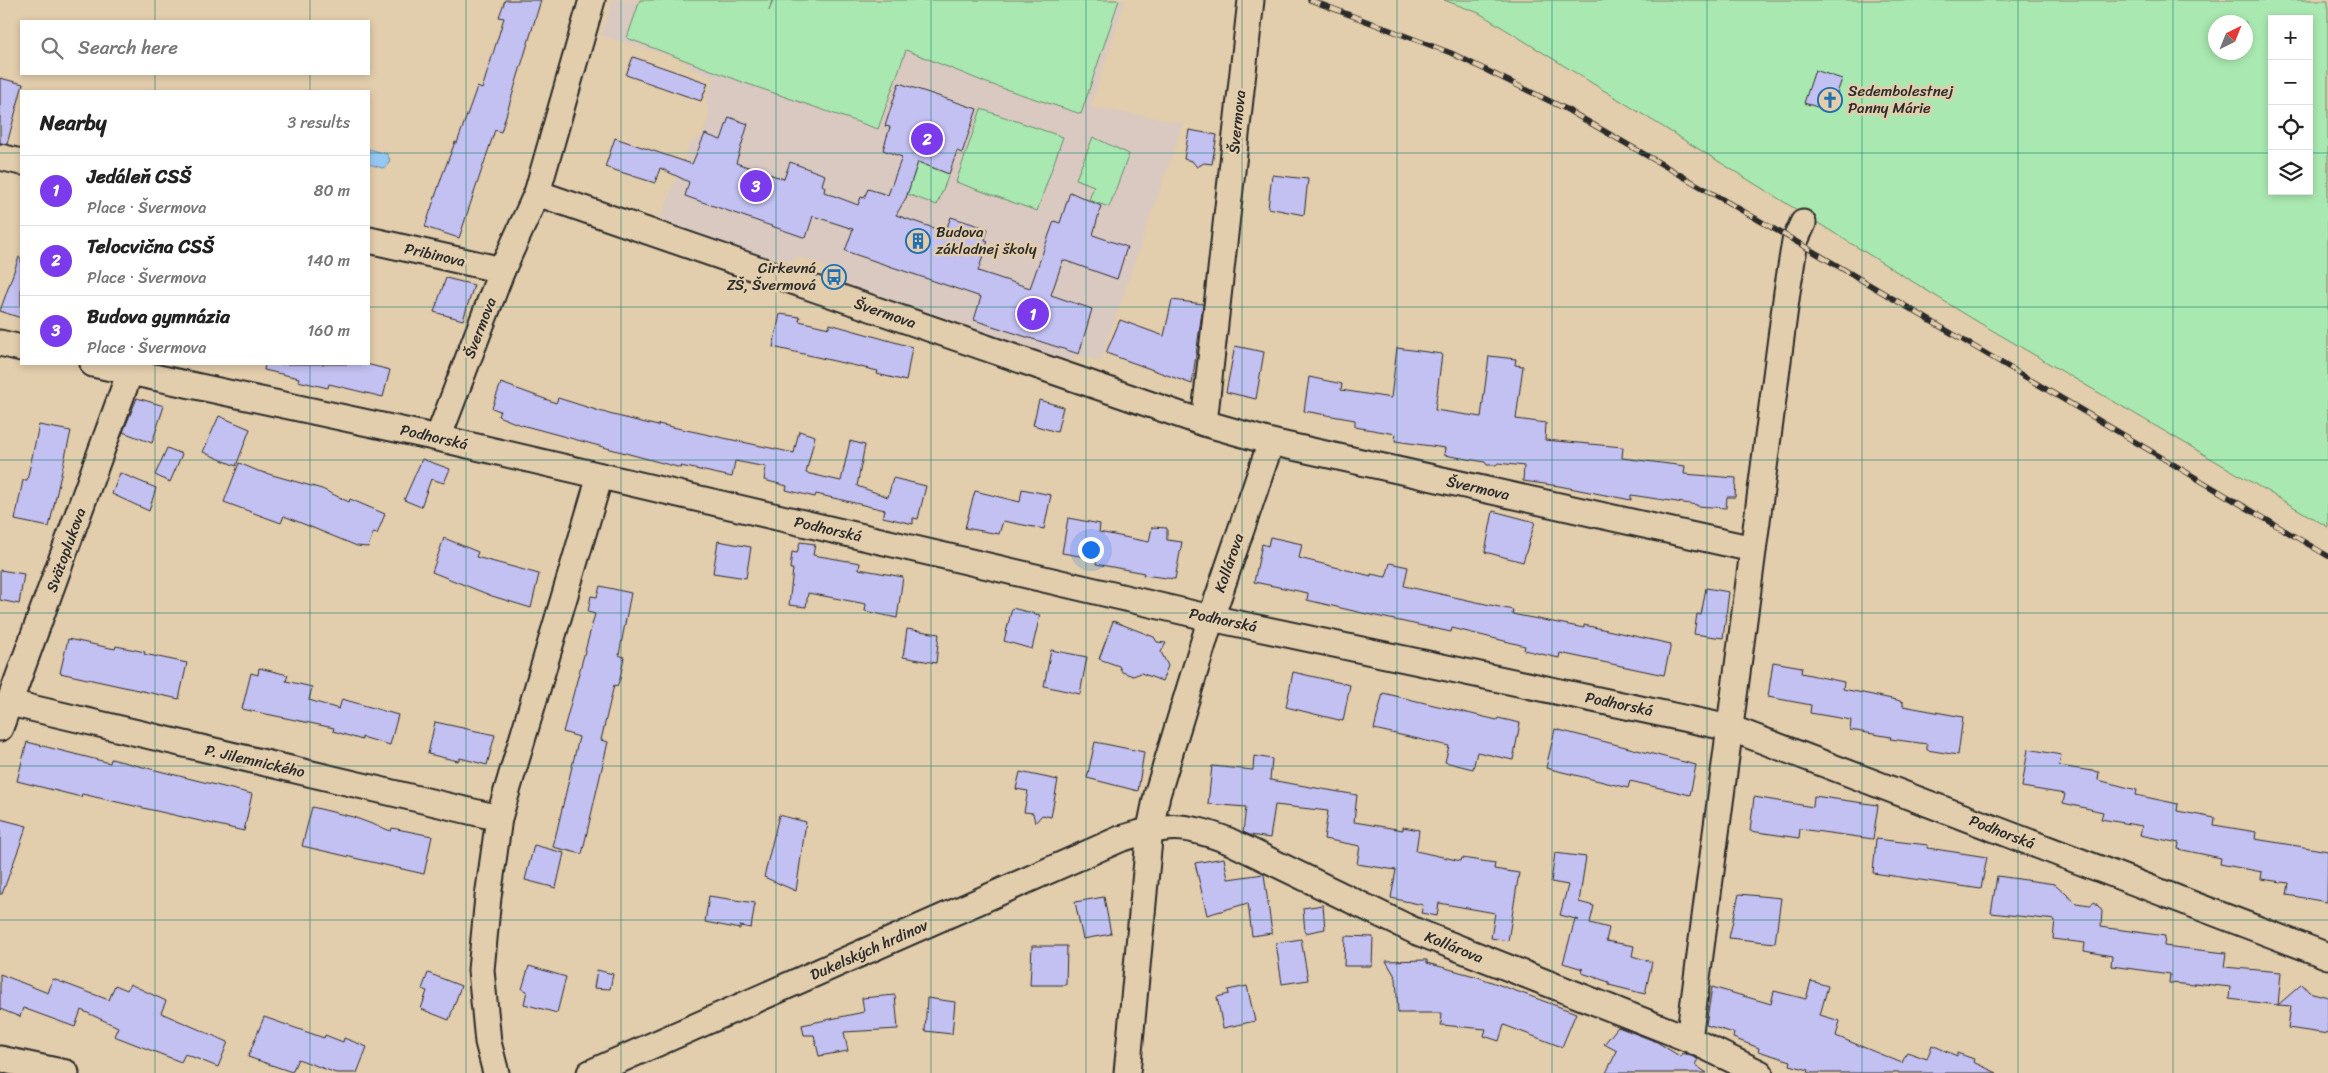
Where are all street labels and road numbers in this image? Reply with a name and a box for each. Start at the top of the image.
street label: Švermova [1221,88,1253,155]
street label: Pribinova [402,235,468,275]
street label: Švermova [851,290,920,336]
street label: Švermova [456,293,504,362]
street label: Podhorská [398,417,471,457]
street label: Švermova [1444,468,1513,508]
street label: Svätoplukova [39,504,93,596]
street label: Podhorská [792,509,865,549]
street label: Kollárova [1207,529,1251,596]
street label: Podhorská [1187,600,1260,640]
street label: Podhorská [1583,684,1656,724]
street label: P. Jilemnického [203,737,308,785]
street label: Podhorská [1965,808,2039,857]
street label: Dukelských hrdinov [806,912,933,988]
street label: Kollárova [1421,924,1488,971]

